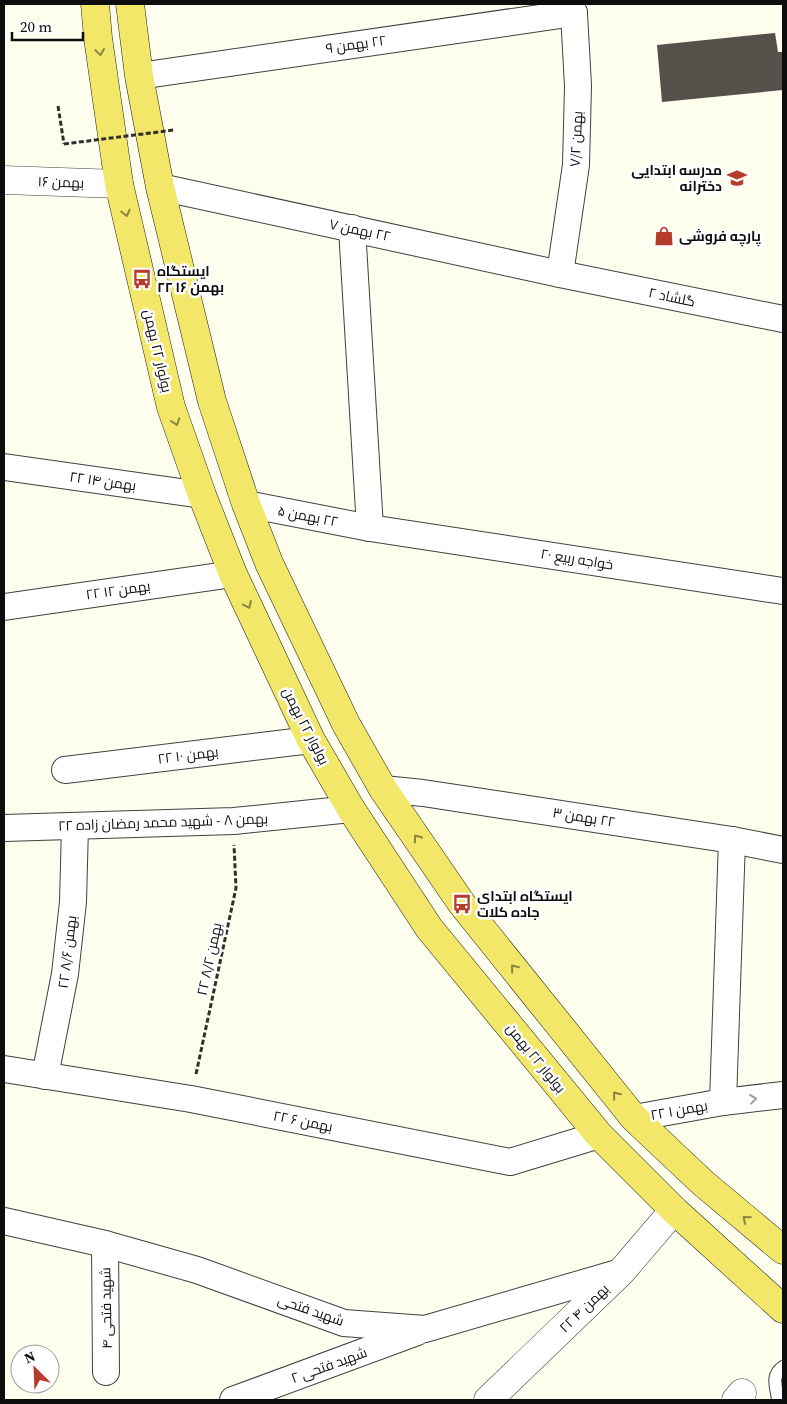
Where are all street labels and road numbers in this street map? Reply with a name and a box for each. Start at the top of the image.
street label: ٢٢ بهمن ۹ [325,30,387,58]
street label: بهمن ۷/۲ [565,110,587,168]
street label: بهمن ۱۶ [37,171,85,193]
street label: ٢٢ بهمن ٧ [327,214,393,246]
street label: گلشاد ۲ [647,282,697,312]
street label: بولوار ۲۲ بهمن [139,307,177,395]
street label: ۲۲ بهمن ۱۴ [68,466,138,496]
street label: ٢٢ بهمن ۵ [276,500,340,532]
street label: خواجه ربیع ۲۰ [539,543,615,575]
street label: ۲۲ بهمن ۱۲ [84,576,152,604]
street label: بولوار ۲۲ بهمن [278,684,334,768]
street label: ۲۲ بهمن ۱۰ [156,741,220,769]
street label: ٢٢ بهمن ۳ [551,802,617,832]
street label: ۲۲ بهمن ۸ - شهید محمد رمضان زاده [58,808,268,836]
street label: ۲۲ بهمن ۸/۶ [53,914,81,990]
street label: ۲۲ بهمن ۸/۲ [191,921,227,997]
street label: بولوار ۲۲ بهمن [502,1019,570,1097]
street label: ۲۲ بهمن ١ [649,1095,709,1125]
street label: ۲۲ بهمن ۶ [272,1105,334,1137]
street label: شهید فتحی ۴ [95,1267,117,1349]
street label: ۲۲ بهمن ۴ [554,1279,614,1337]
street label: شهید فتحی [275,1289,347,1331]
street label: شهید فتحی ۲ [288,1342,370,1388]

